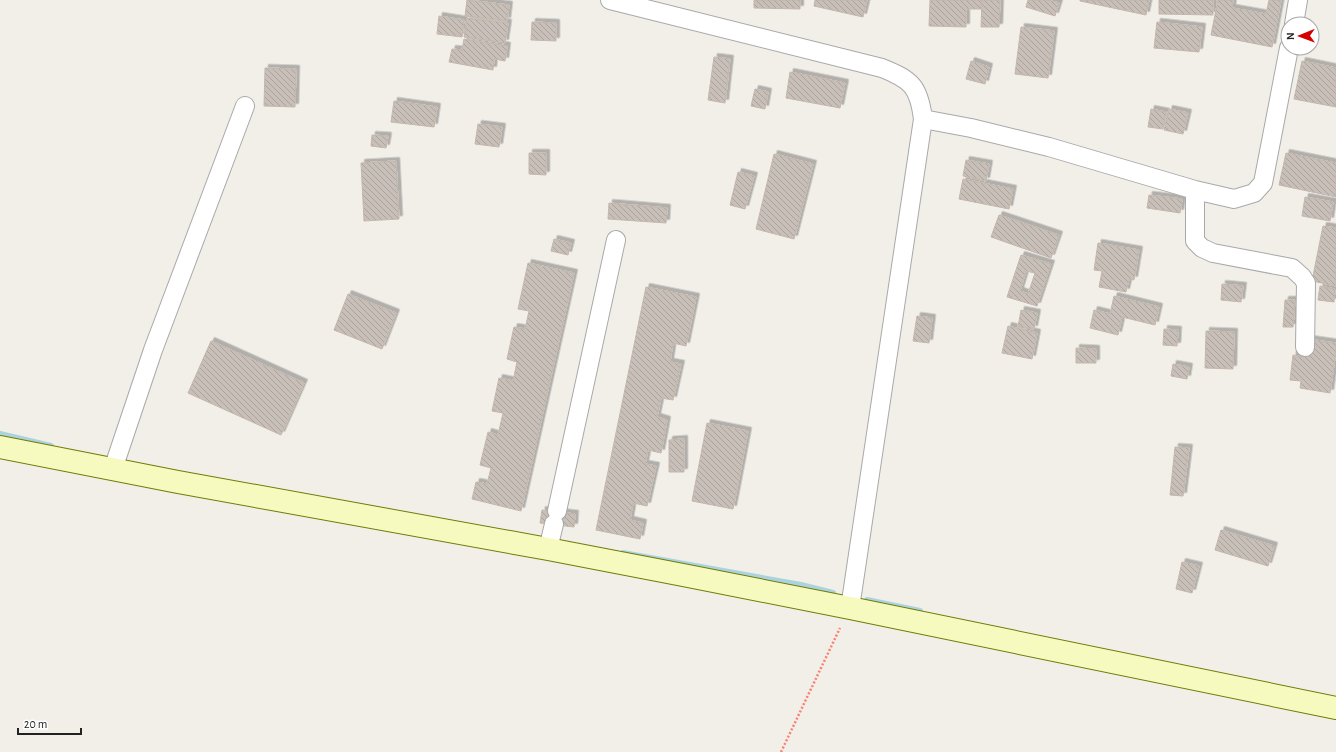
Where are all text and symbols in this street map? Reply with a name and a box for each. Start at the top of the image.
north arrow [1280,16,1320,56]
text: N [1285,32,1296,40]
scale bar [18,710,81,736]
text: 20 m [24,718,47,730]

